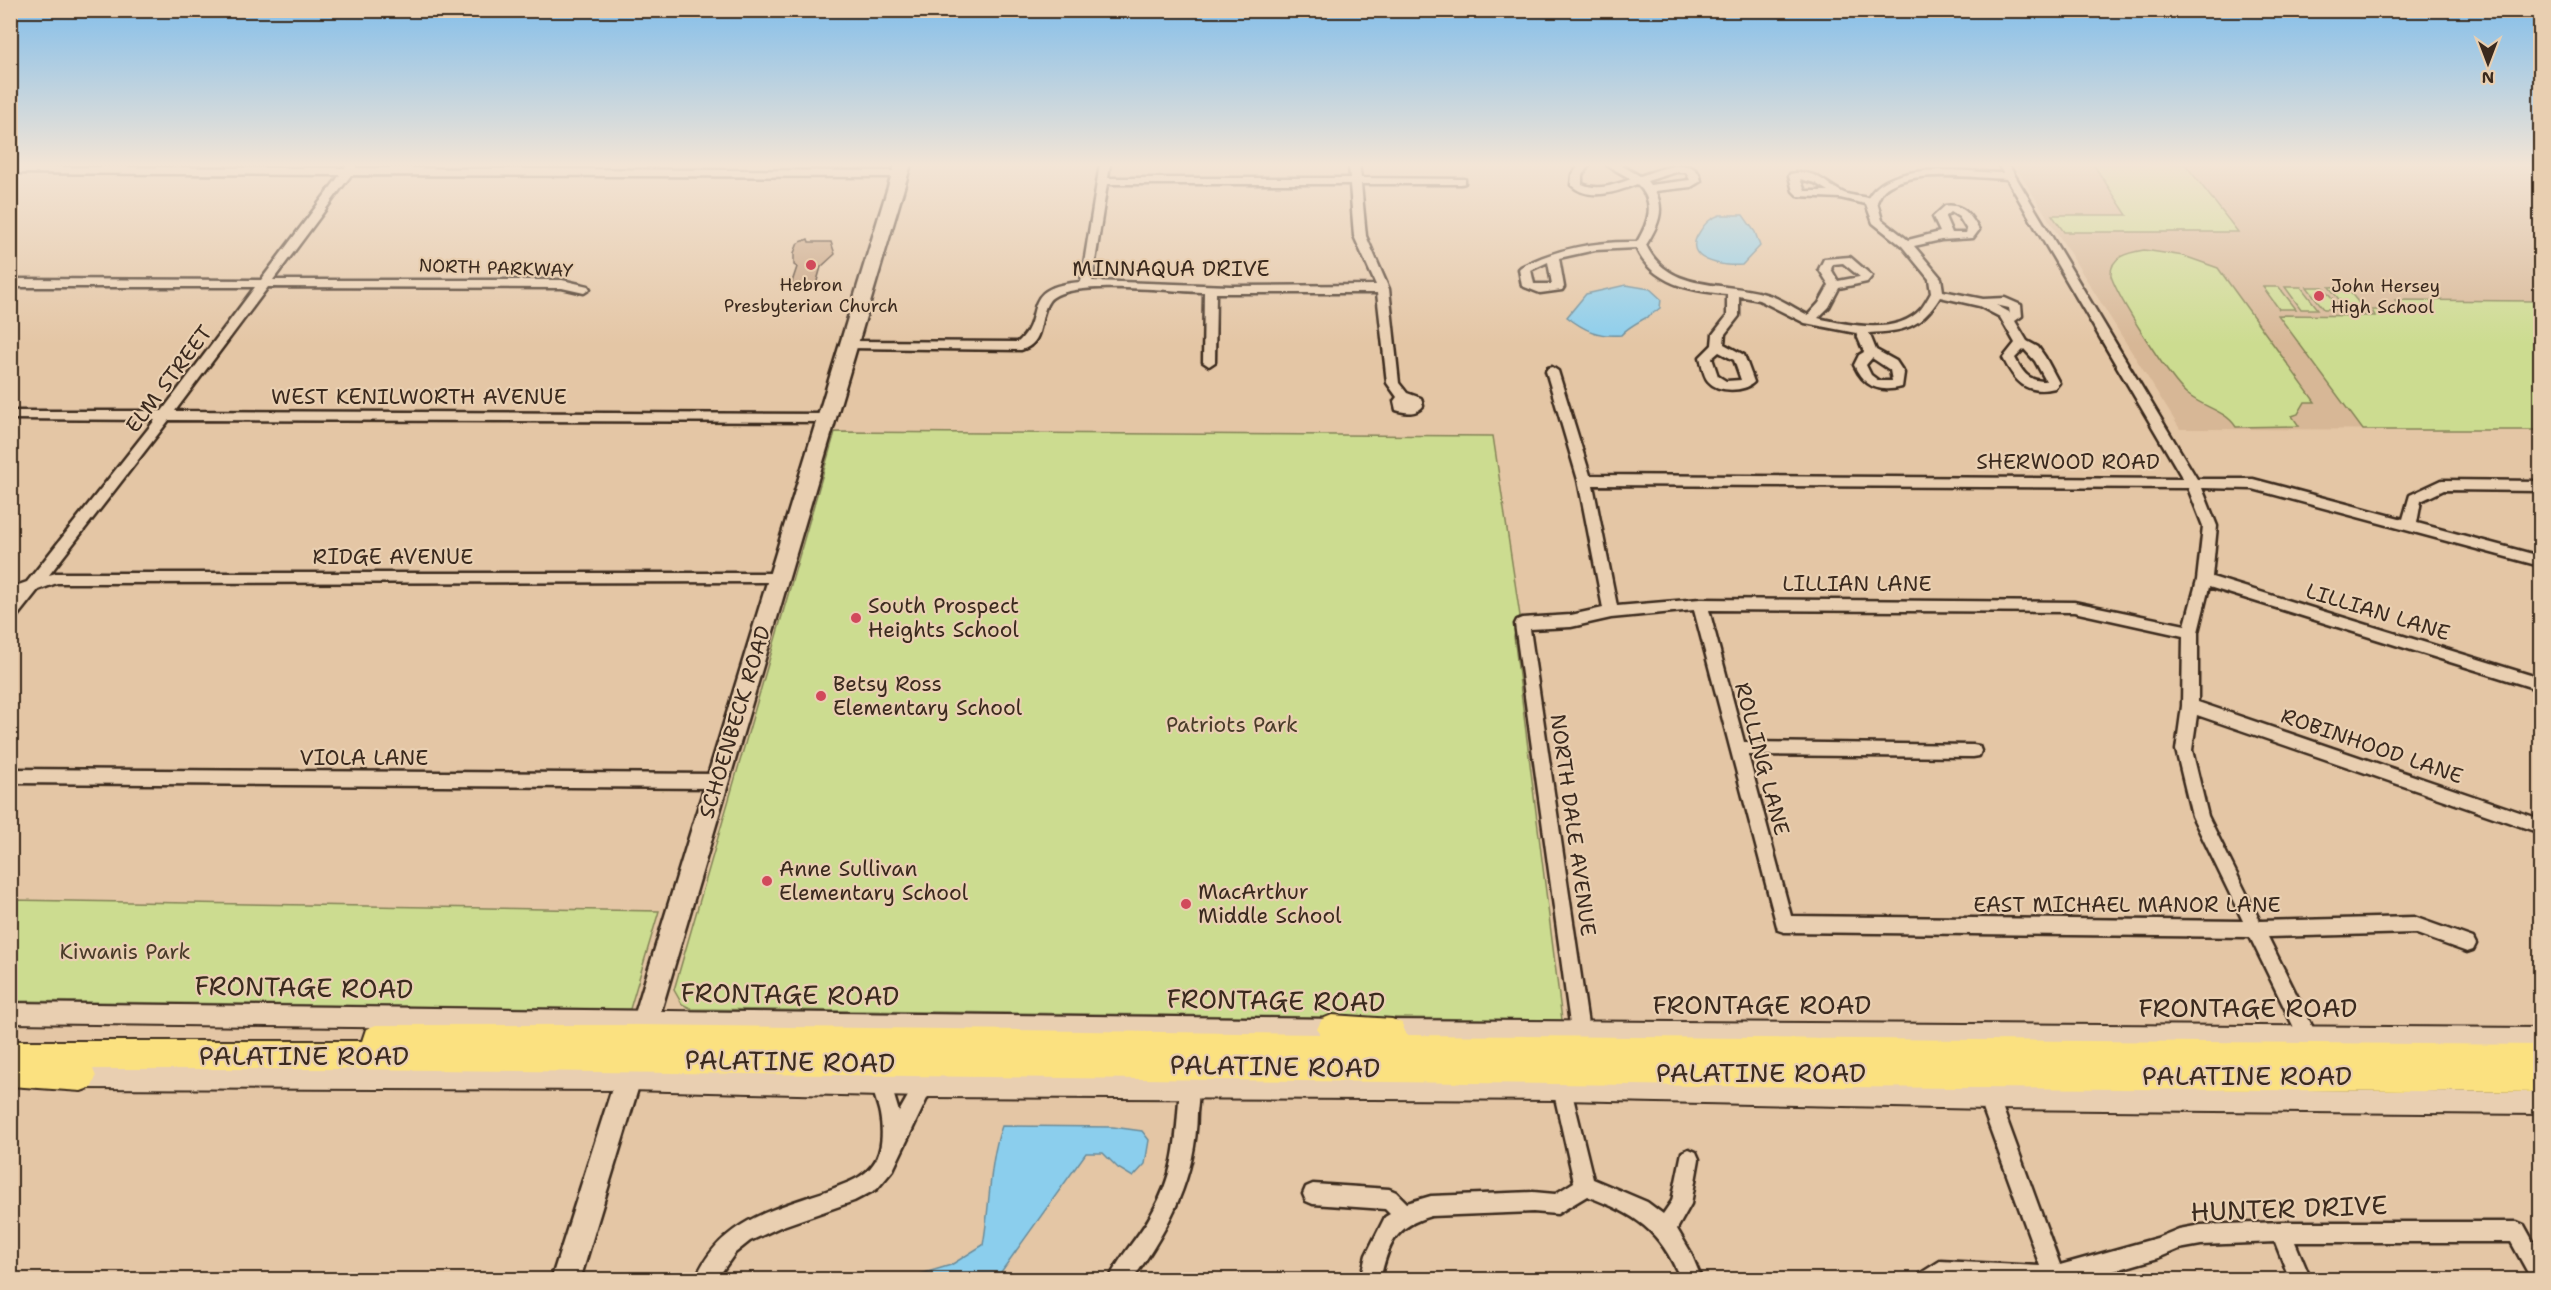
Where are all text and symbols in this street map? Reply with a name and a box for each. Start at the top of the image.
north arrow [2458,33,2518,93]
text: N [2482,67,2494,88]
street label: NORTH PARKWAY [418,253,574,283]
street label: MINNAQUA DRIVE [1072,255,1270,283]
marker: Hebron Presbyterian Church [804,258,818,272]
place label: Hebron Presbyterian Church [724,273,898,318]
place label: John Hersey High School [2331,274,2440,319]
marker: John Hersey High School [2312,289,2326,303]
street label: ELM STREET [119,319,219,439]
street label: WEST KENILWORTH AVENUE [271,383,567,411]
street label: SHERWOOD ROAD [1976,448,2160,476]
street label: RIDGE AVENUE [313,543,473,571]
street label: LILLIAN LANE [1782,570,1932,598]
street label: LILLIAN LANE [2303,577,2453,647]
place label: South Prospect Heights School [868,592,1019,644]
marker: South Prospect Heights School [849,611,863,625]
street label: SCHOENBECK ROAD [692,622,778,822]
place label: Betsy Ross Elementary School [833,670,1023,722]
street label: ROLLING LANE [1728,679,1796,839]
marker: Betsy Ross Elementary School [814,689,828,703]
street label: ROBINHOOD LANE [2277,702,2467,790]
park label: Patriots Park [1166,711,1298,739]
street label: NORTH DALE AVENUE [1544,712,1602,938]
street label: VIOLA LANE [300,744,428,772]
place label: Anne Sullivan Elementary School [779,855,969,907]
marker: Anne Sullivan Elementary School [760,874,774,888]
place label: MacArthur Middle School [1198,878,1342,930]
street label: EAST MICHAEL MANOR LANE [1973,891,2281,919]
marker: MacArthur Middle School [1179,897,1193,911]
park label: Kiwanis Park [60,938,190,966]
street label: FRONTAGE ROAD [194,968,414,1006]
street label: FRONTAGE ROAD [680,975,900,1013]
street label: FRONTAGE ROAD [1166,981,1386,1019]
street label: FRONTAGE ROAD [1653,987,1871,1022]
street label: FRONTAGE ROAD [2139,990,2357,1025]
street label: PALATINE ROAD [199,1038,409,1073]
street label: PALATINE ROAD [684,1042,896,1080]
street label: PALATINE ROAD [1169,1047,1381,1085]
street label: PALATINE ROAD [1656,1055,1866,1090]
street label: PALATINE ROAD [2142,1058,2352,1093]
street label: HUNTER DRIVE [2190,1187,2388,1229]

